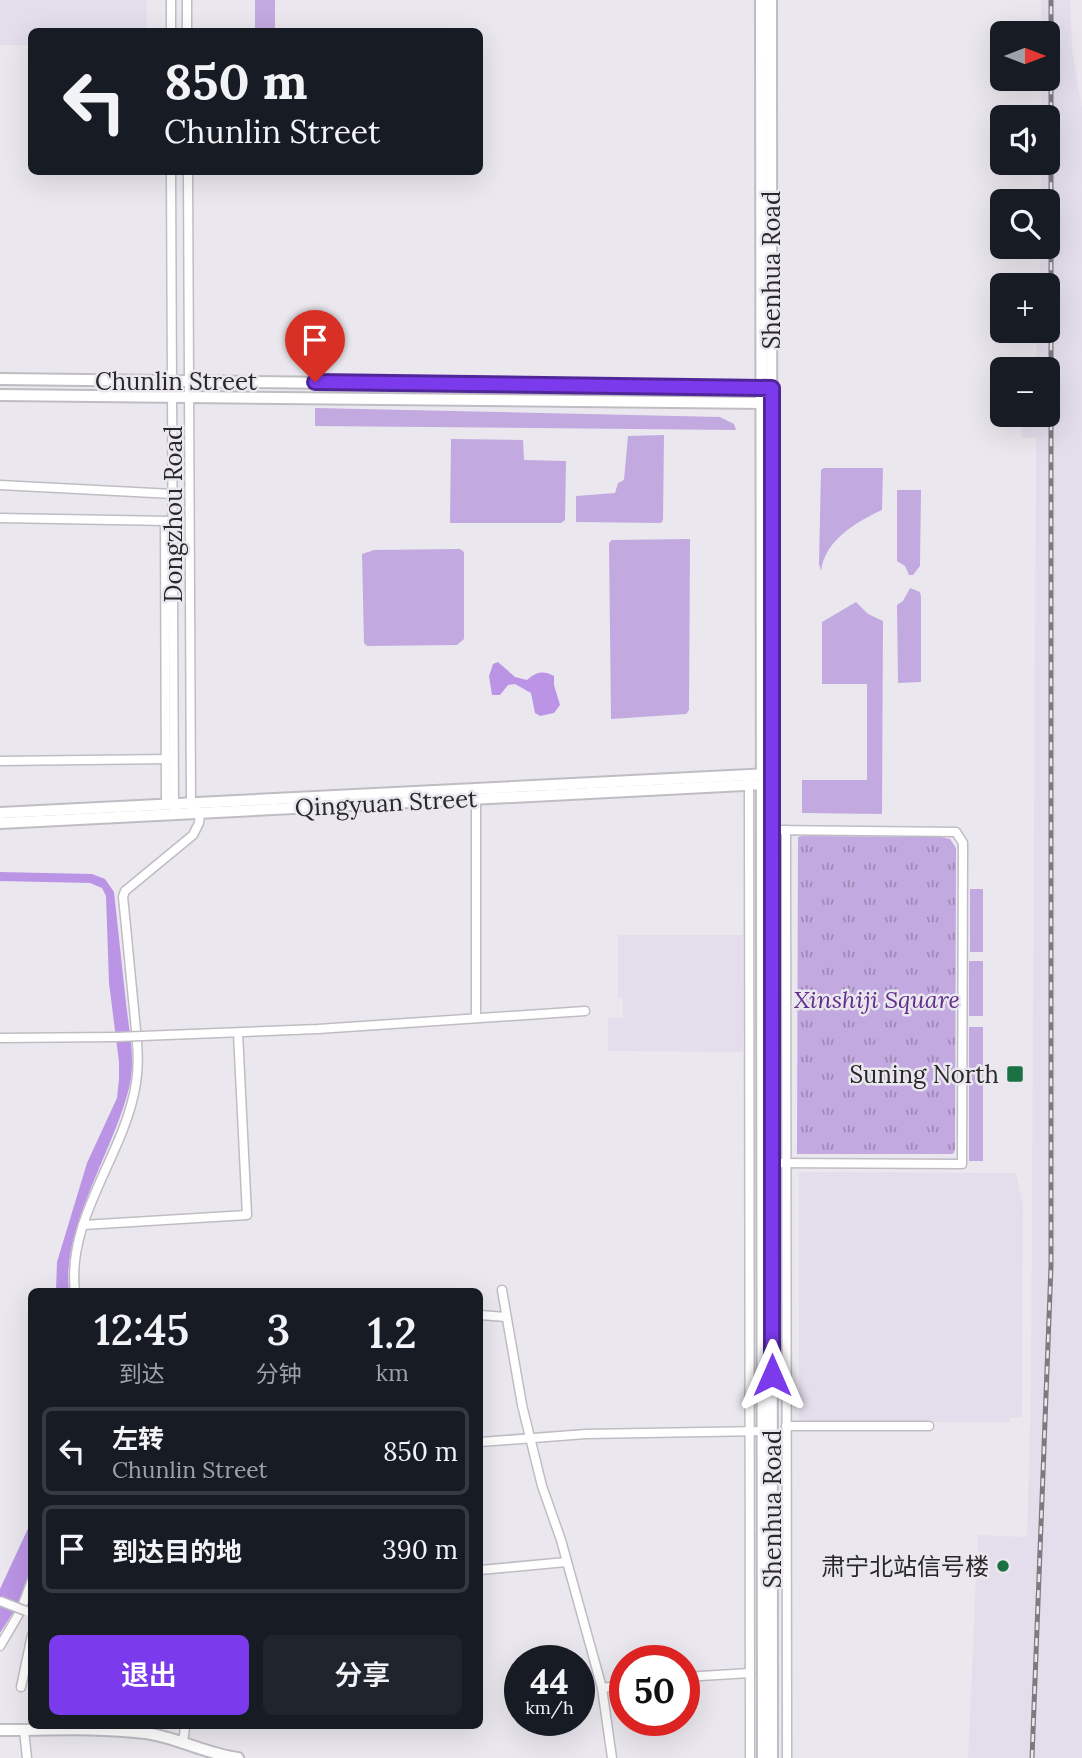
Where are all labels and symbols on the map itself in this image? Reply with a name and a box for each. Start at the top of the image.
north arrow [990,21,1060,91]
street label: Shenhua Road [756,191,787,349]
pin [285,310,345,382]
street label: Chunlin Street [95,366,258,397]
street label: Dongzhou Road [158,426,189,602]
street label: Qingyuan Street [294,783,479,823]
park label: Xinshiji Square [794,984,960,1015]
place label: Suning North [849,1059,999,1090]
marker: Suning North [1005,1064,1025,1084]
position arrow [735,1338,809,1412]
street label: Shenhua Road [757,1430,788,1588]
place label: 肃宁北站信号楼 [821,1551,989,1582]
marker: 肃宁北站信号楼 [995,1558,1011,1574]
speed limit sign: 50 [609,1645,700,1736]

